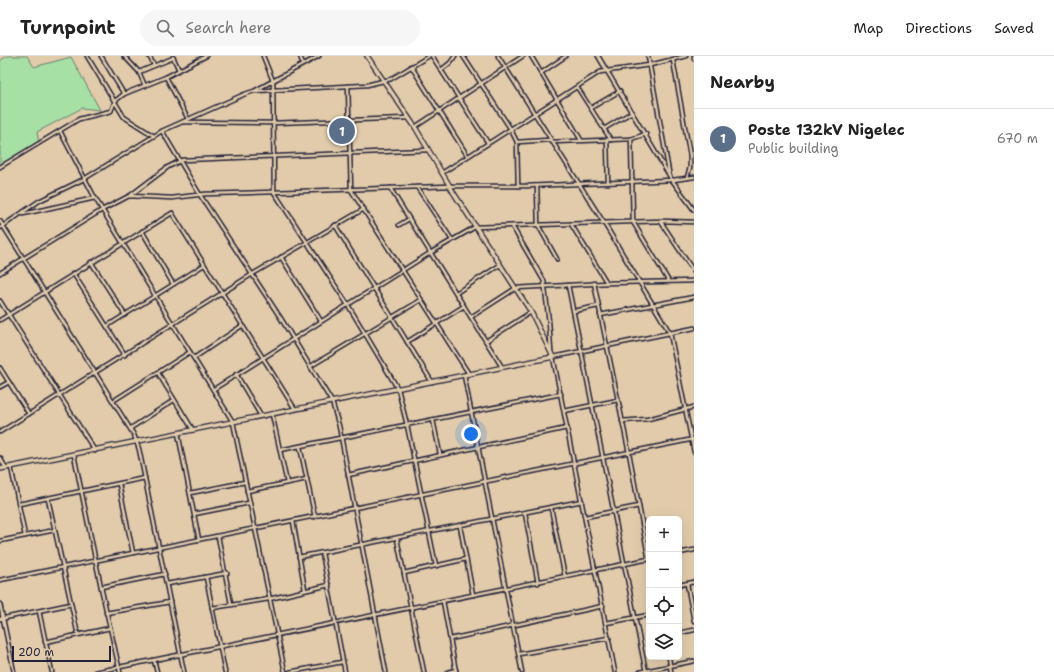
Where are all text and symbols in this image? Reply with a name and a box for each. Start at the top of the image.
search box [140,10,420,46]
text: Turnpoint [20,15,116,40]
icon: search [154,17,176,39]
text: Search here [186,18,271,38]
text: Map [854,19,884,37]
text: Directions [906,19,972,37]
text: Saved [994,19,1034,37]
text: Nearby [710,71,775,93]
pin: 1 [329,116,355,146]
text: Poste 132kV Nigelec [748,120,905,140]
text: 1 [720,130,726,147]
text: 670 m [997,130,1038,147]
text: Public building [748,140,839,157]
your location [461,424,481,444]
map controls [646,516,682,660]
button: + [646,516,682,552]
button: − [646,552,682,588]
button: locate [646,588,682,624]
button: layers [646,624,682,660]
scale bar [12,644,111,663]
text: 200 m [18,645,54,660]

